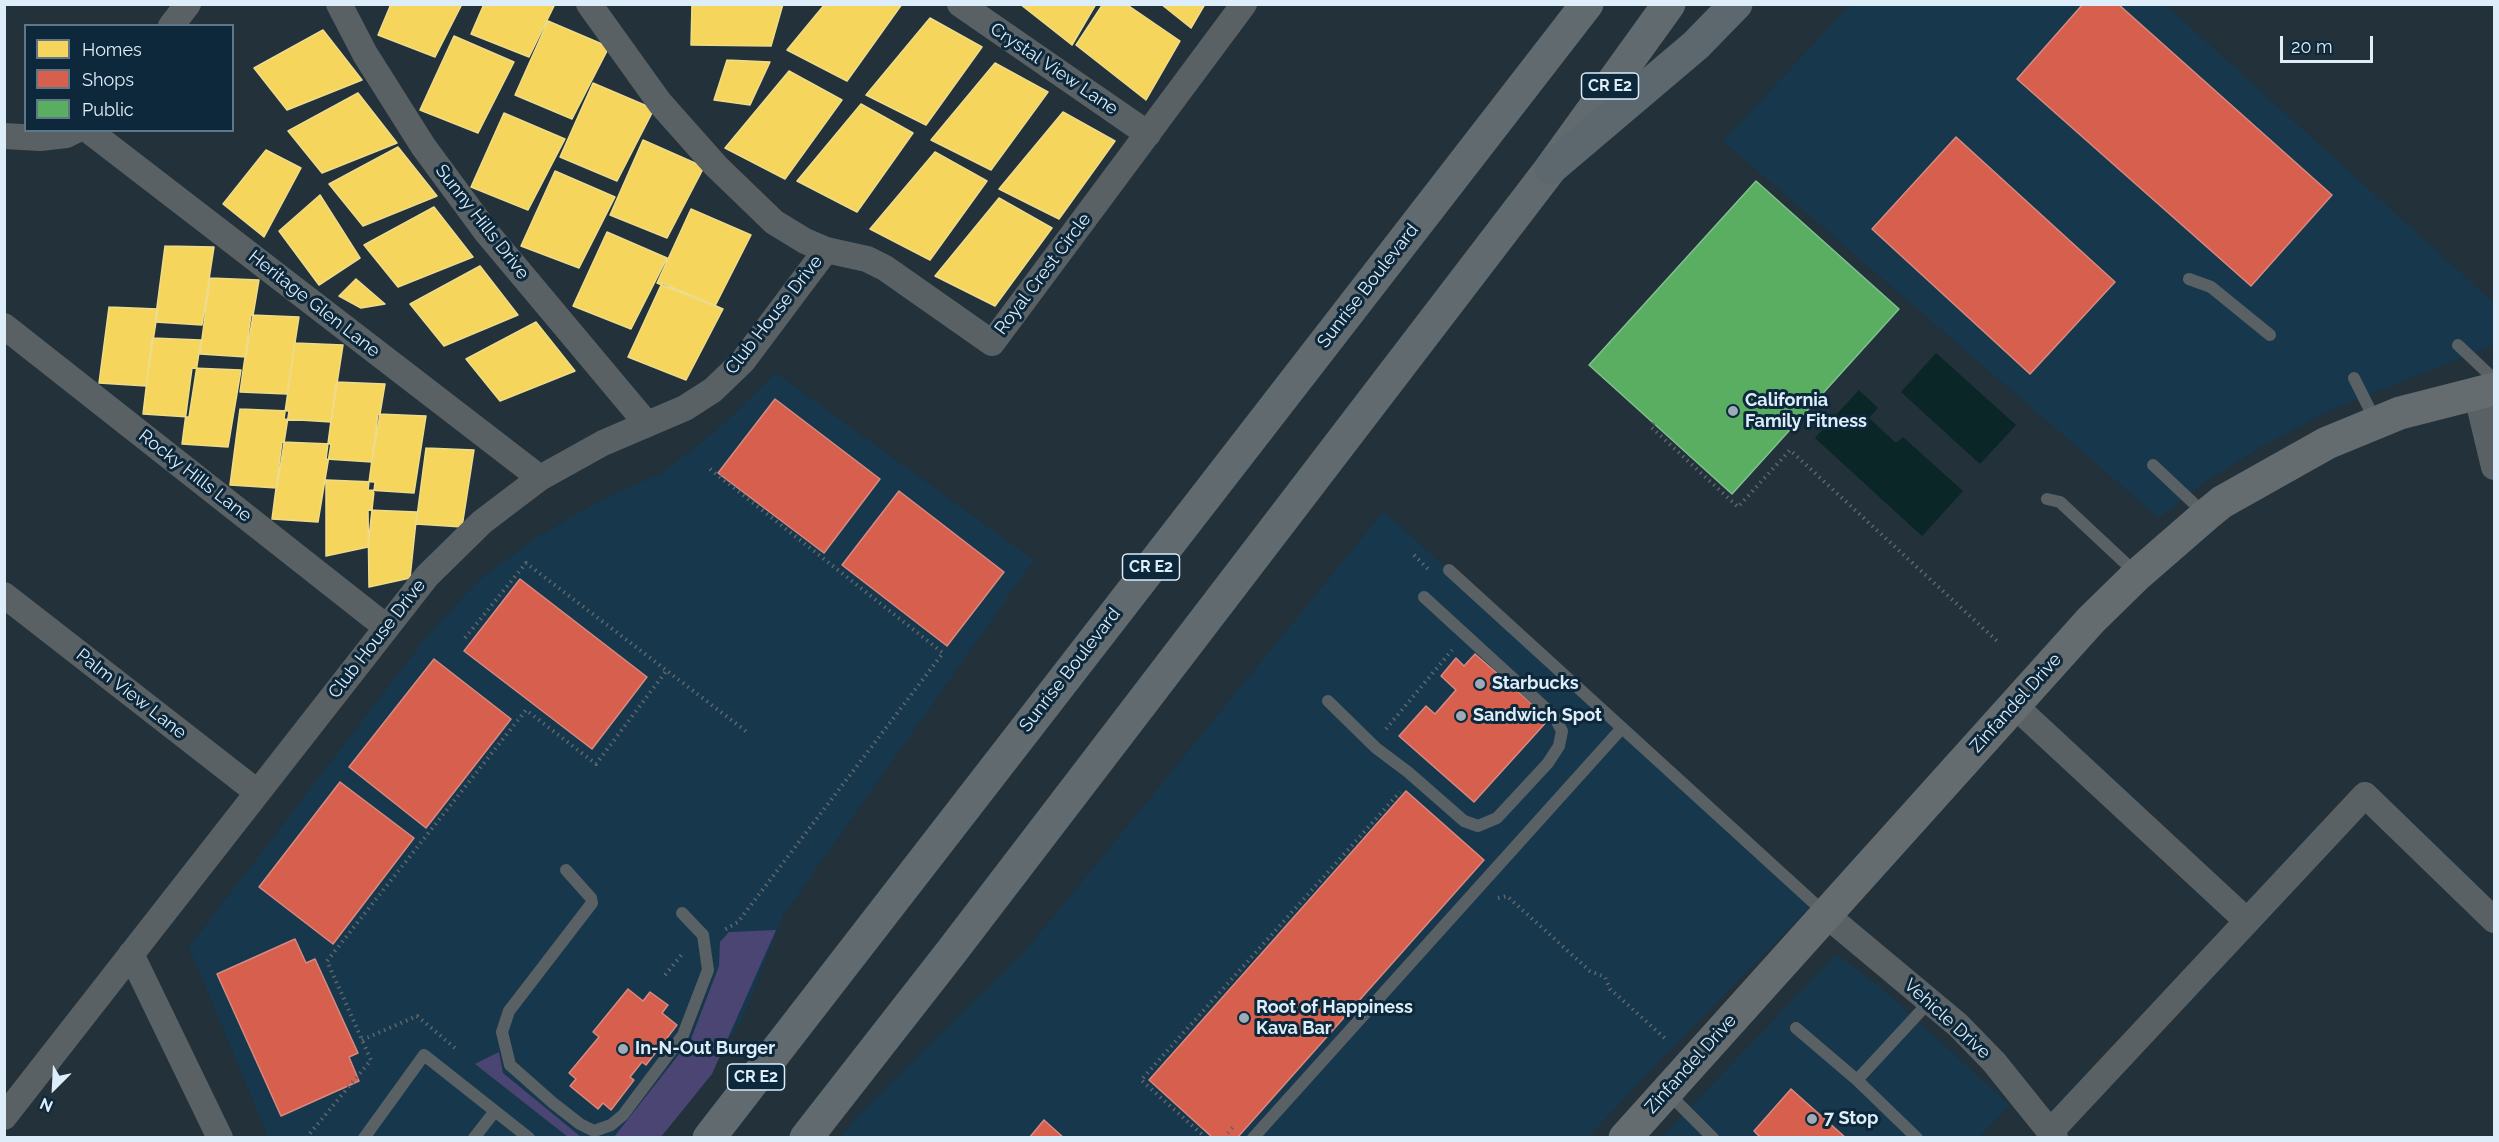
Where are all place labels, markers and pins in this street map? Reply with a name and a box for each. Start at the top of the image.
place label: California Family Fitness [1745,390,1867,432]
marker: California Family Fitness [1726,404,1740,418]
place label: Starbucks [1492,673,1579,695]
marker: Starbucks [1473,677,1487,691]
place label: Sandwich Spot [1473,705,1602,727]
marker: Sandwich Spot [1454,709,1468,723]
place label: Root of Happiness Kava Bar [1256,997,1413,1040]
marker: Root of Happiness Kava Bar [1237,1011,1251,1025]
place label: In-N-Out Burger [635,1038,775,1060]
marker: In-N-Out Burger [616,1042,630,1056]
place label: 7 Stop [1824,1108,1878,1130]
marker: 7 Stop [1805,1112,1819,1126]

